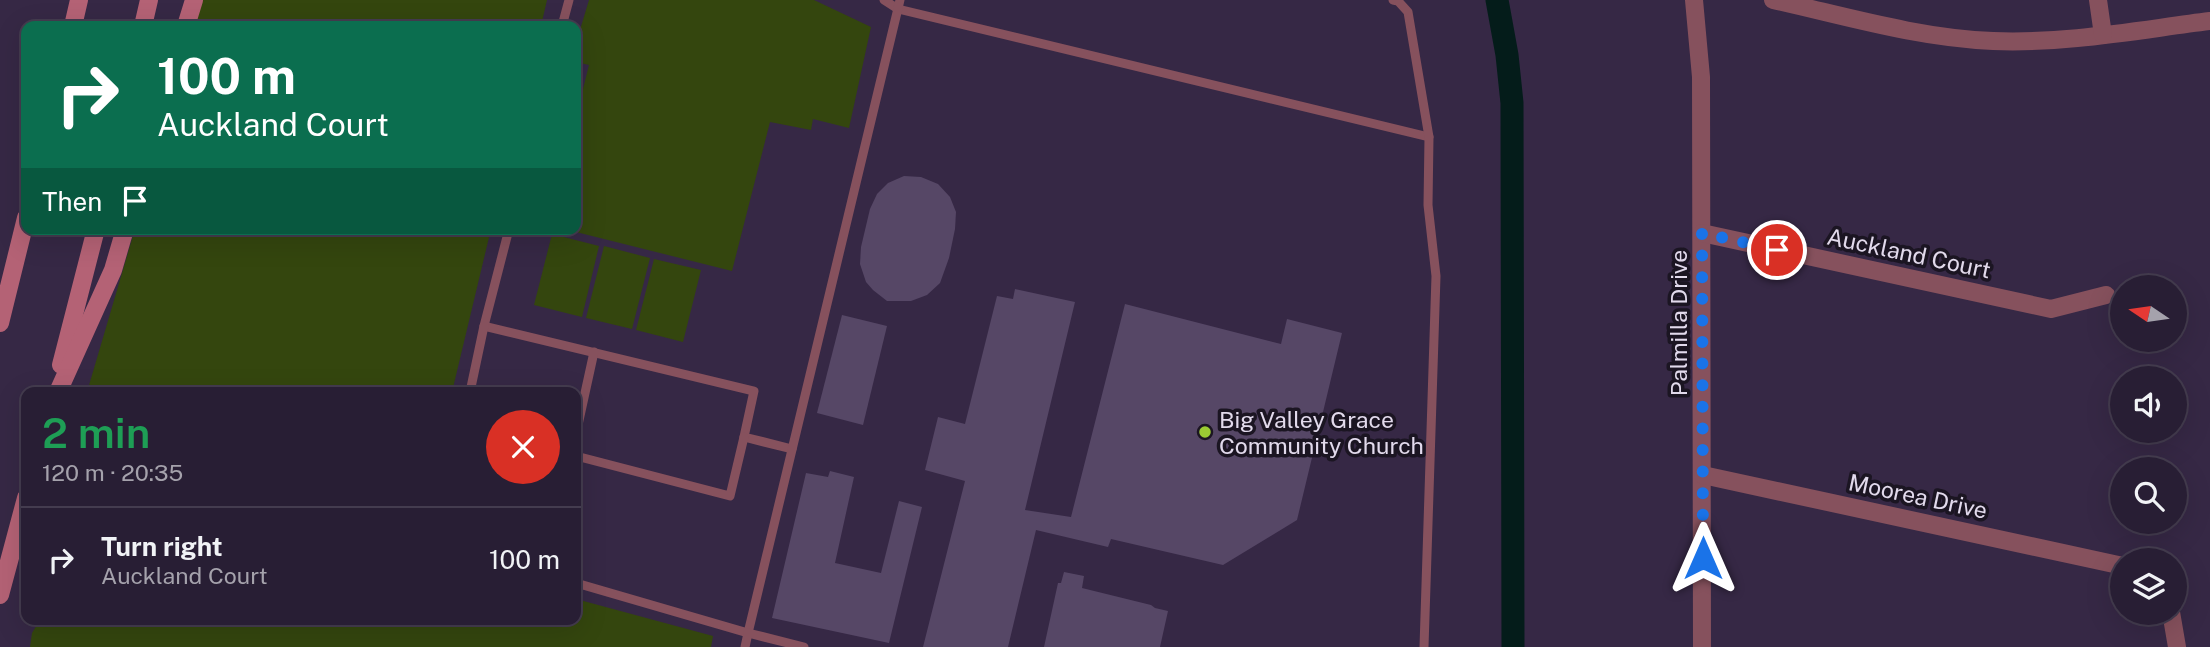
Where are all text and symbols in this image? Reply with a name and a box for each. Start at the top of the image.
text: 100 m [157,47,296,105]
icon: right [42,49,133,140]
text: Auckland Court [157,106,389,143]
icon: arrive [116,182,154,220]
text: Then [42,186,102,217]
pin [1747,220,1807,280]
street label: Auckland Court [1825,222,1993,284]
icon: arrive [1758,231,1796,269]
street label: Palmilla Drive [1665,250,1692,396]
north arrow [2110,275,2188,352]
map controls [2110,275,2187,625]
button: sound [2110,366,2187,443]
place label: Big Valley Grace Community Church [1219,406,1424,459]
text: 2 min [42,408,150,457]
button: close [486,410,560,484]
marker: Big Valley Grace Community Church [1197,424,1213,440]
button: search [2110,457,2187,534]
text: 120 m · 20:35 [42,459,183,486]
street label: Moorea Drive [1846,468,1990,524]
position arrow [1666,521,1740,595]
text: Turn right [101,531,223,562]
icon: right [42,541,80,579]
text: 100 m [489,544,560,575]
button: layers [2110,548,2187,625]
text: Auckland Court [101,562,268,589]

